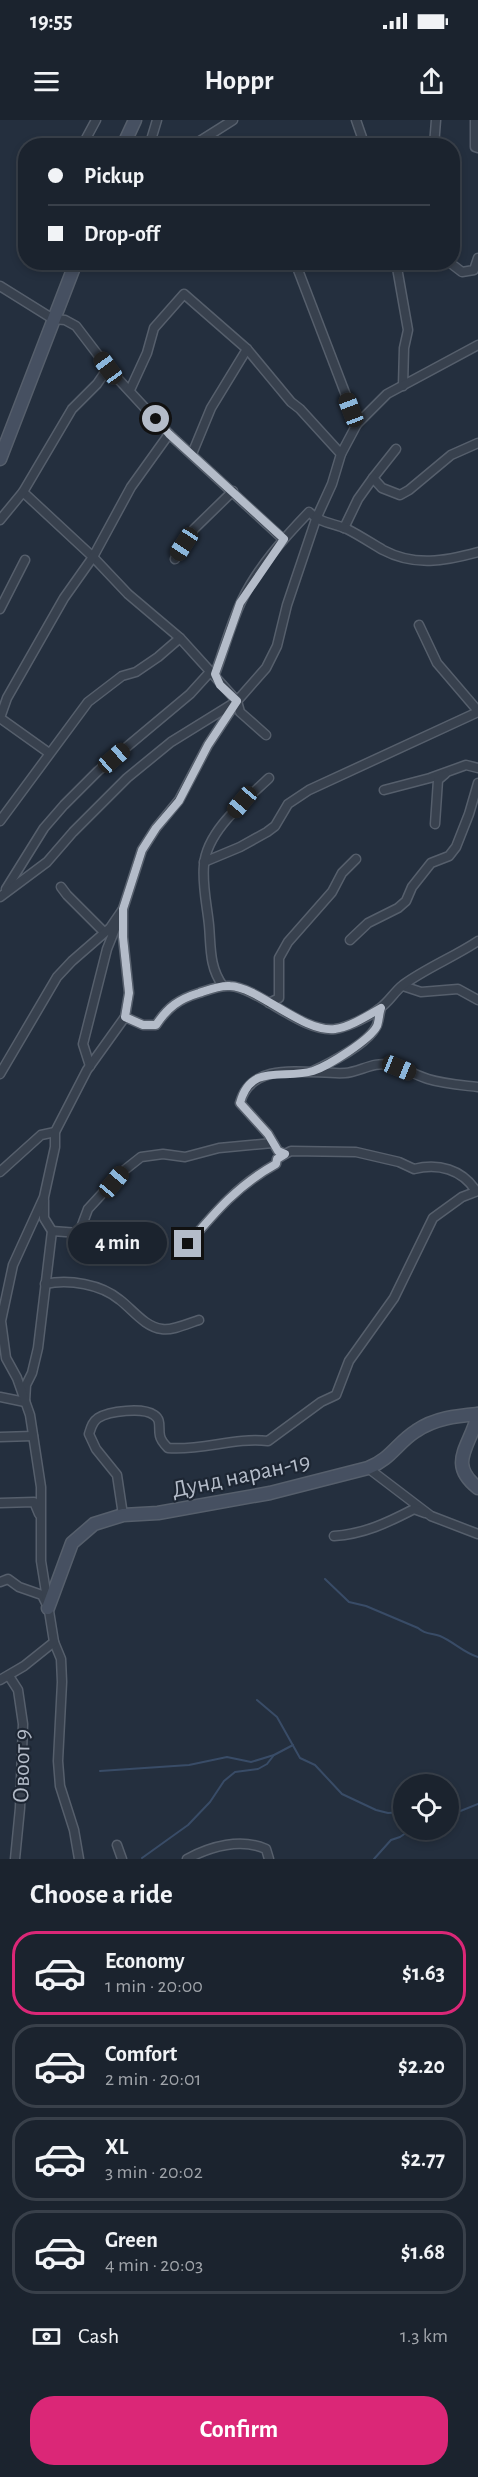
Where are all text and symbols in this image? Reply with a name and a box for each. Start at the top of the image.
text: 19:55 [30,10,73,32]
icon: menu [30,65,63,98]
icon: share [415,65,448,98]
text: Hoppr [205,67,273,94]
text: Pickup [84,165,144,187]
text: Drop-off [84,223,160,245]
car [90,348,126,388]
car [336,390,366,430]
route start [142,405,169,432]
car [167,524,201,564]
car [95,739,133,777]
car [224,782,260,822]
car [379,1053,419,1083]
car [96,1162,132,1202]
callout: 4 min [68,1223,167,1265]
route end [174,1230,201,1257]
text: 4 min [95,1233,140,1253]
street label: Дунд наран-19 [170,1450,313,1502]
street label: Овоот 9 [9,1729,35,1803]
map controls [393,1774,459,1840]
button: locate [393,1774,459,1840]
text: Choose a ride [30,1881,173,1908]
icon: car [33,1946,87,2000]
text: Economy [105,1950,185,1972]
text: $1.63 [402,1962,445,1984]
text: 1 min · 20:00 [105,1976,203,1996]
icon: car [33,2039,87,2093]
text: Comfort [105,2043,177,2065]
text: $2.20 [398,2055,445,2077]
text: 2 min · 20:01 [105,2069,201,2089]
icon: car [33,2132,87,2186]
text: XL [105,2136,128,2158]
text: $2.77 [401,2148,445,2170]
text: 3 min · 20:02 [105,2162,203,2182]
icon: car [33,2225,87,2279]
text: Green [105,2229,158,2251]
text: $1.68 [401,2241,445,2263]
text: 4 min · 20:03 [105,2255,203,2275]
icon: cash [30,2320,63,2353]
text: Cash [78,2325,119,2347]
text: 1.3 km [400,2326,448,2346]
button: Confirm [30,2396,448,2465]

